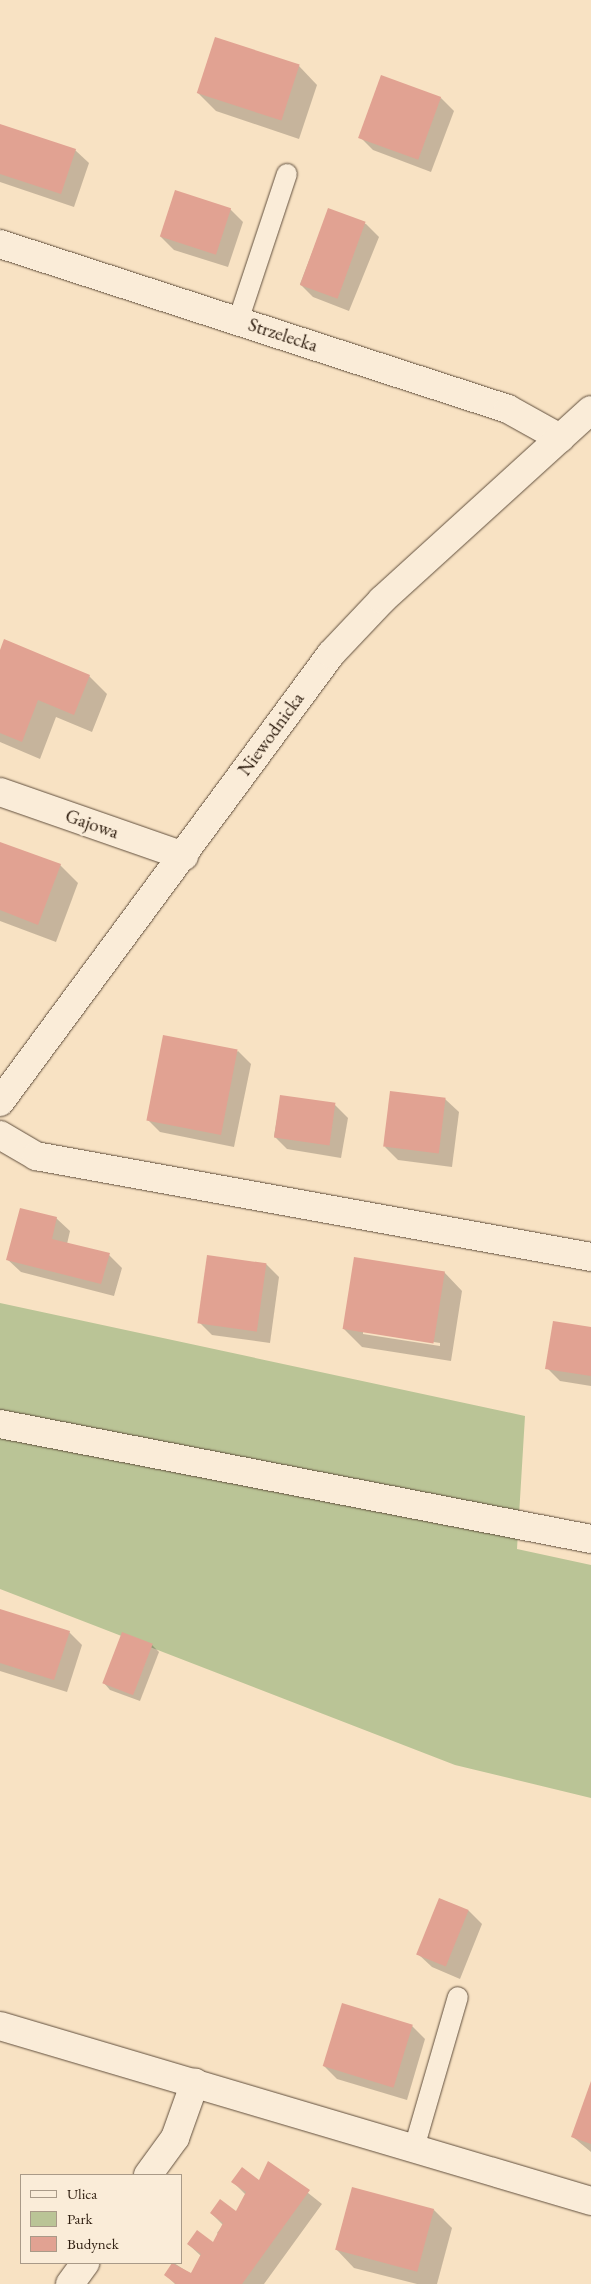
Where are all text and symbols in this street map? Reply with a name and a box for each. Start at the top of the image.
street label: Strzelecka [245,313,321,357]
street label: Niewodnicka [233,688,309,780]
street label: Gajowa [62,804,122,844]
legend [20,2174,182,2264]
text: Ulica [67,2184,97,2203]
text: Park [67,2209,93,2228]
text: Budynek [67,2234,119,2253]

